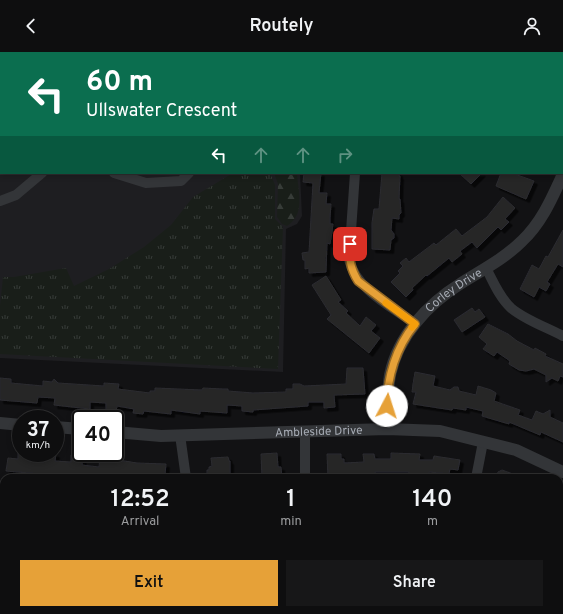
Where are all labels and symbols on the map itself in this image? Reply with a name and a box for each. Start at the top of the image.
pin [333,227,367,261]
street label: Corley Drive [422,265,485,317]
position arrow [366,385,408,427]
speed limit sign: 40 [72,410,124,462]
street label: Ambleside Drive [275,423,363,441]

